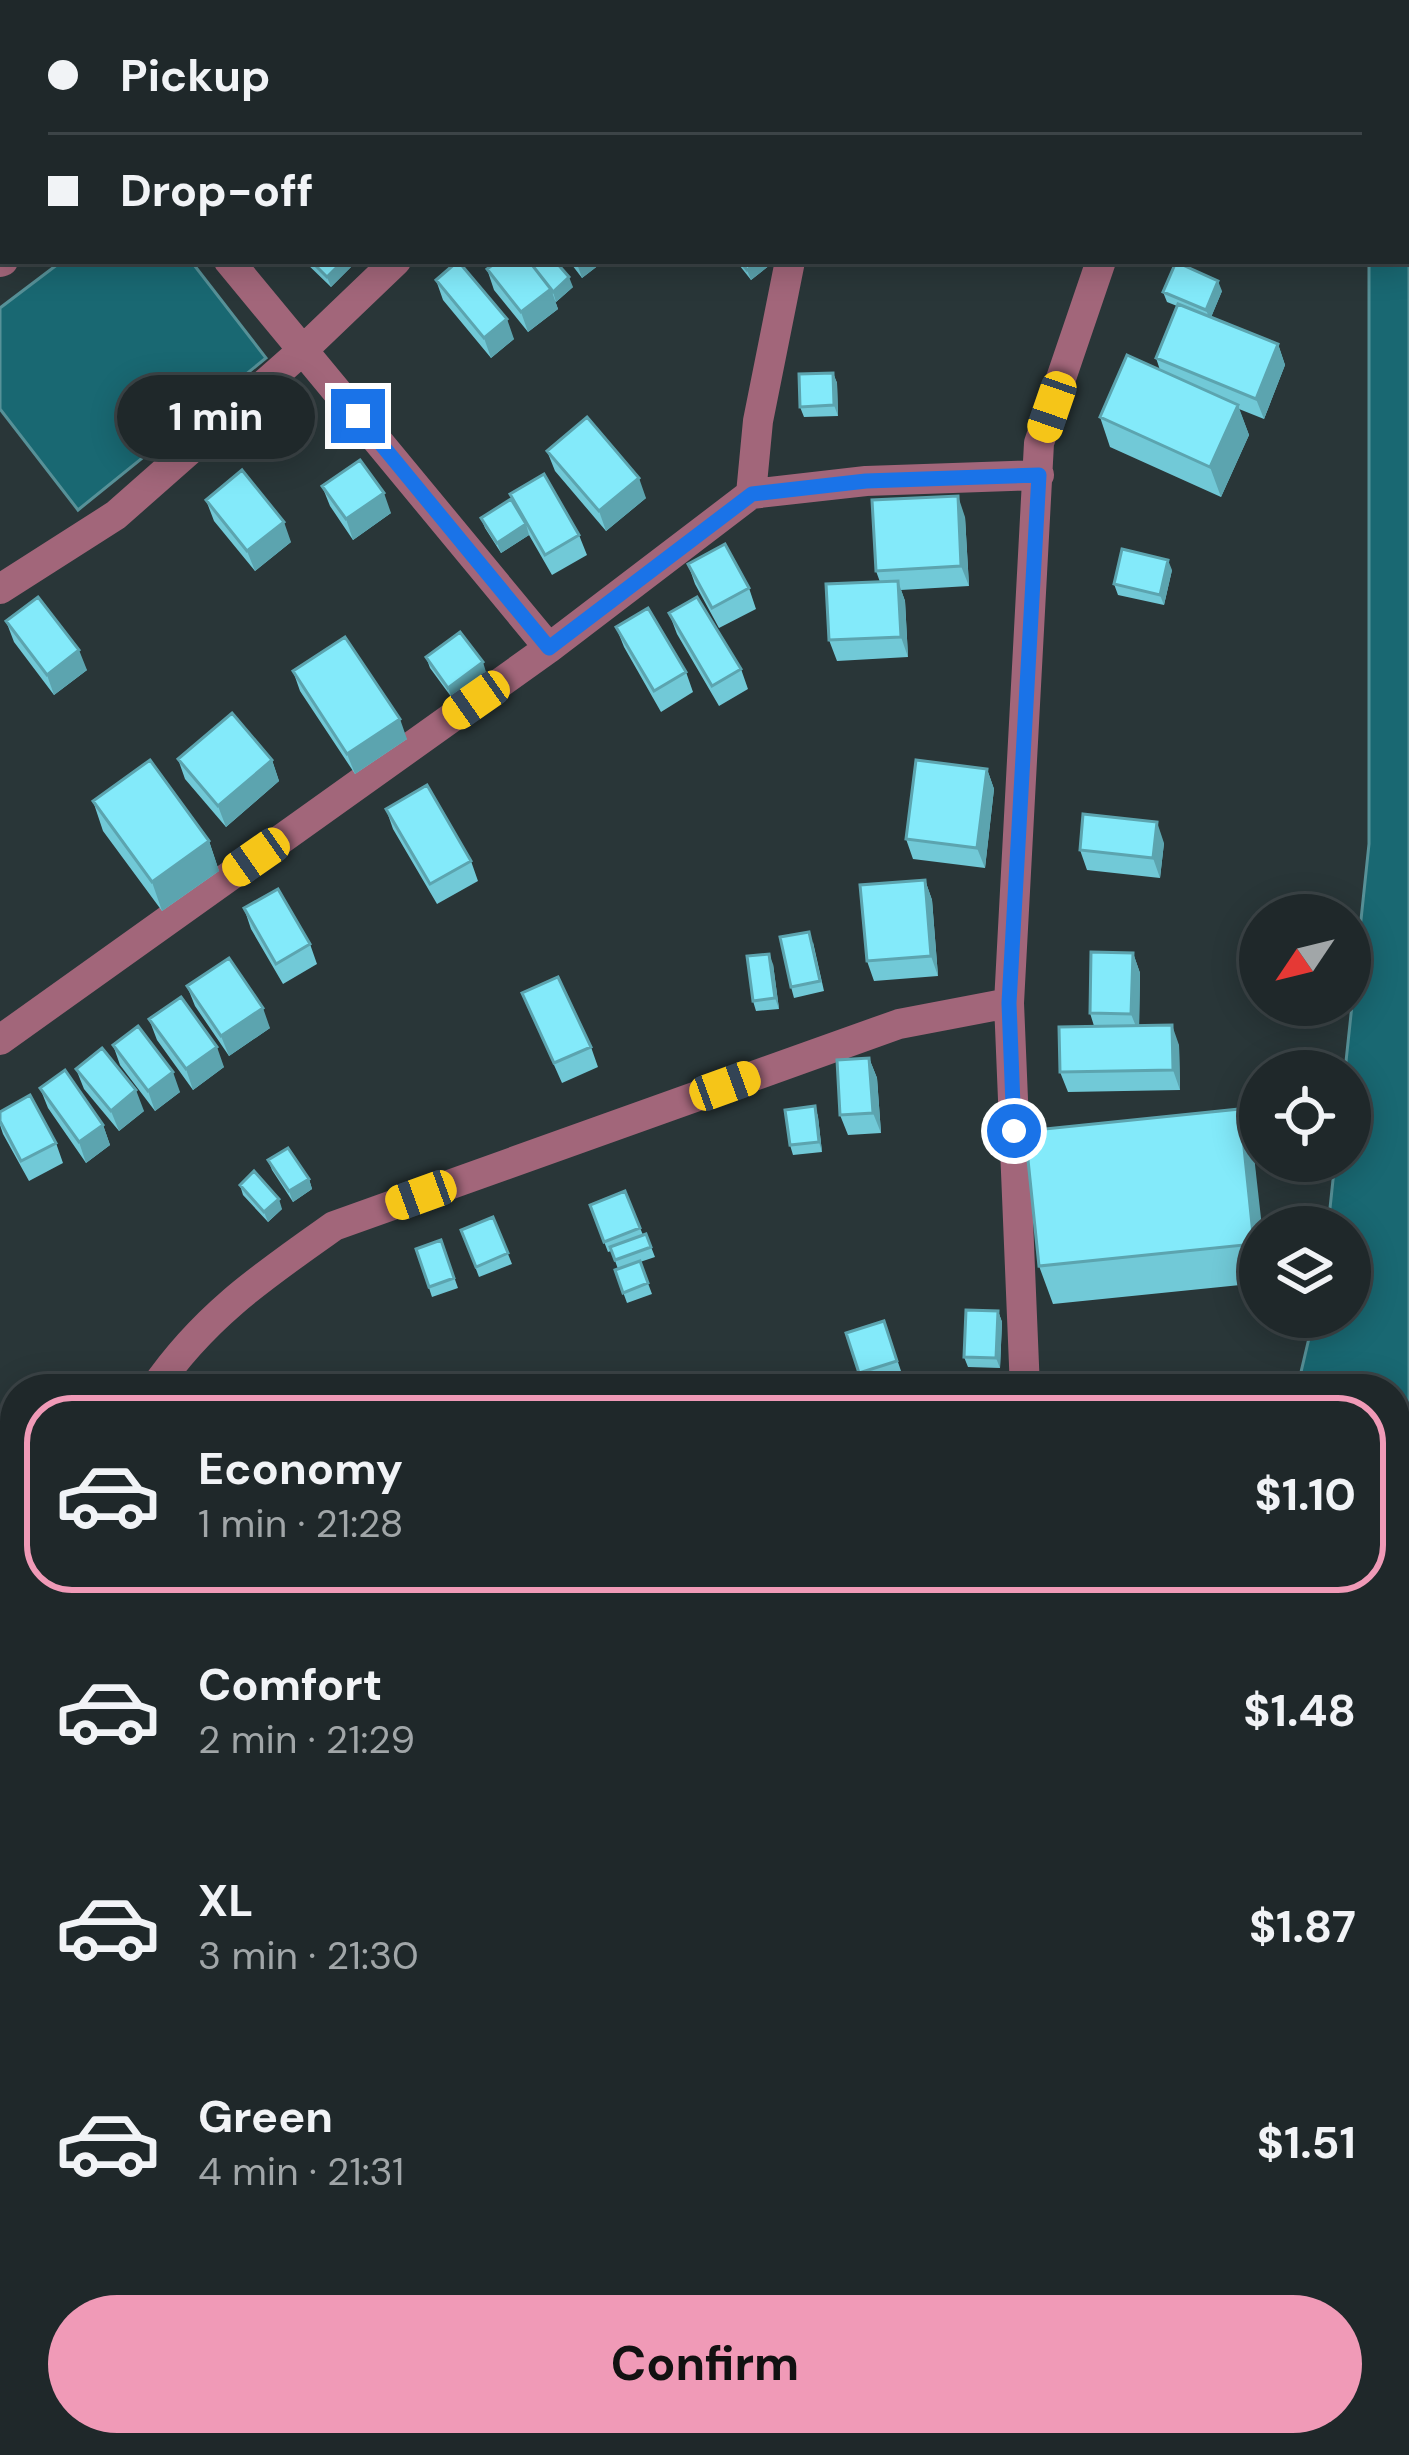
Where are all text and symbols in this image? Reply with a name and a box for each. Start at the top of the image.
text: Pickup [120,46,270,105]
text: Drop-off [120,161,314,220]
car [1023,367,1081,447]
callout: 1 min [118,374,316,458]
route end [331,389,385,443]
text: 1 min [169,391,263,442]
car [436,665,516,735]
car [216,822,296,892]
north arrow [1239,894,1371,1026]
map controls [1239,894,1371,1338]
button: locate [1239,1050,1371,1182]
car [685,1057,765,1115]
route start [987,1104,1041,1158]
car [381,1166,461,1224]
button: layers [1239,1206,1371,1338]
text: Economy [198,1439,403,1498]
icon: car [54,1440,162,1548]
text: $1.10 [1255,1465,1356,1524]
text: 1 min · 21:28 [198,1498,404,1549]
text: Comfort [198,1655,382,1714]
icon: car [54,1656,162,1764]
text: $1.48 [1243,1681,1356,1740]
text: 2 min · 21:29 [198,1714,415,1765]
text: XL [198,1871,253,1930]
icon: car [54,1872,162,1980]
text: $1.87 [1249,1897,1356,1956]
text: 3 min · 21:30 [198,1930,419,1981]
text: Green [198,2087,333,2146]
icon: car [54,2088,162,2196]
text: $1.51 [1257,2113,1356,2172]
text: 4 min · 21:31 [198,2146,404,2197]
button: Confirm [48,2295,1362,2433]

